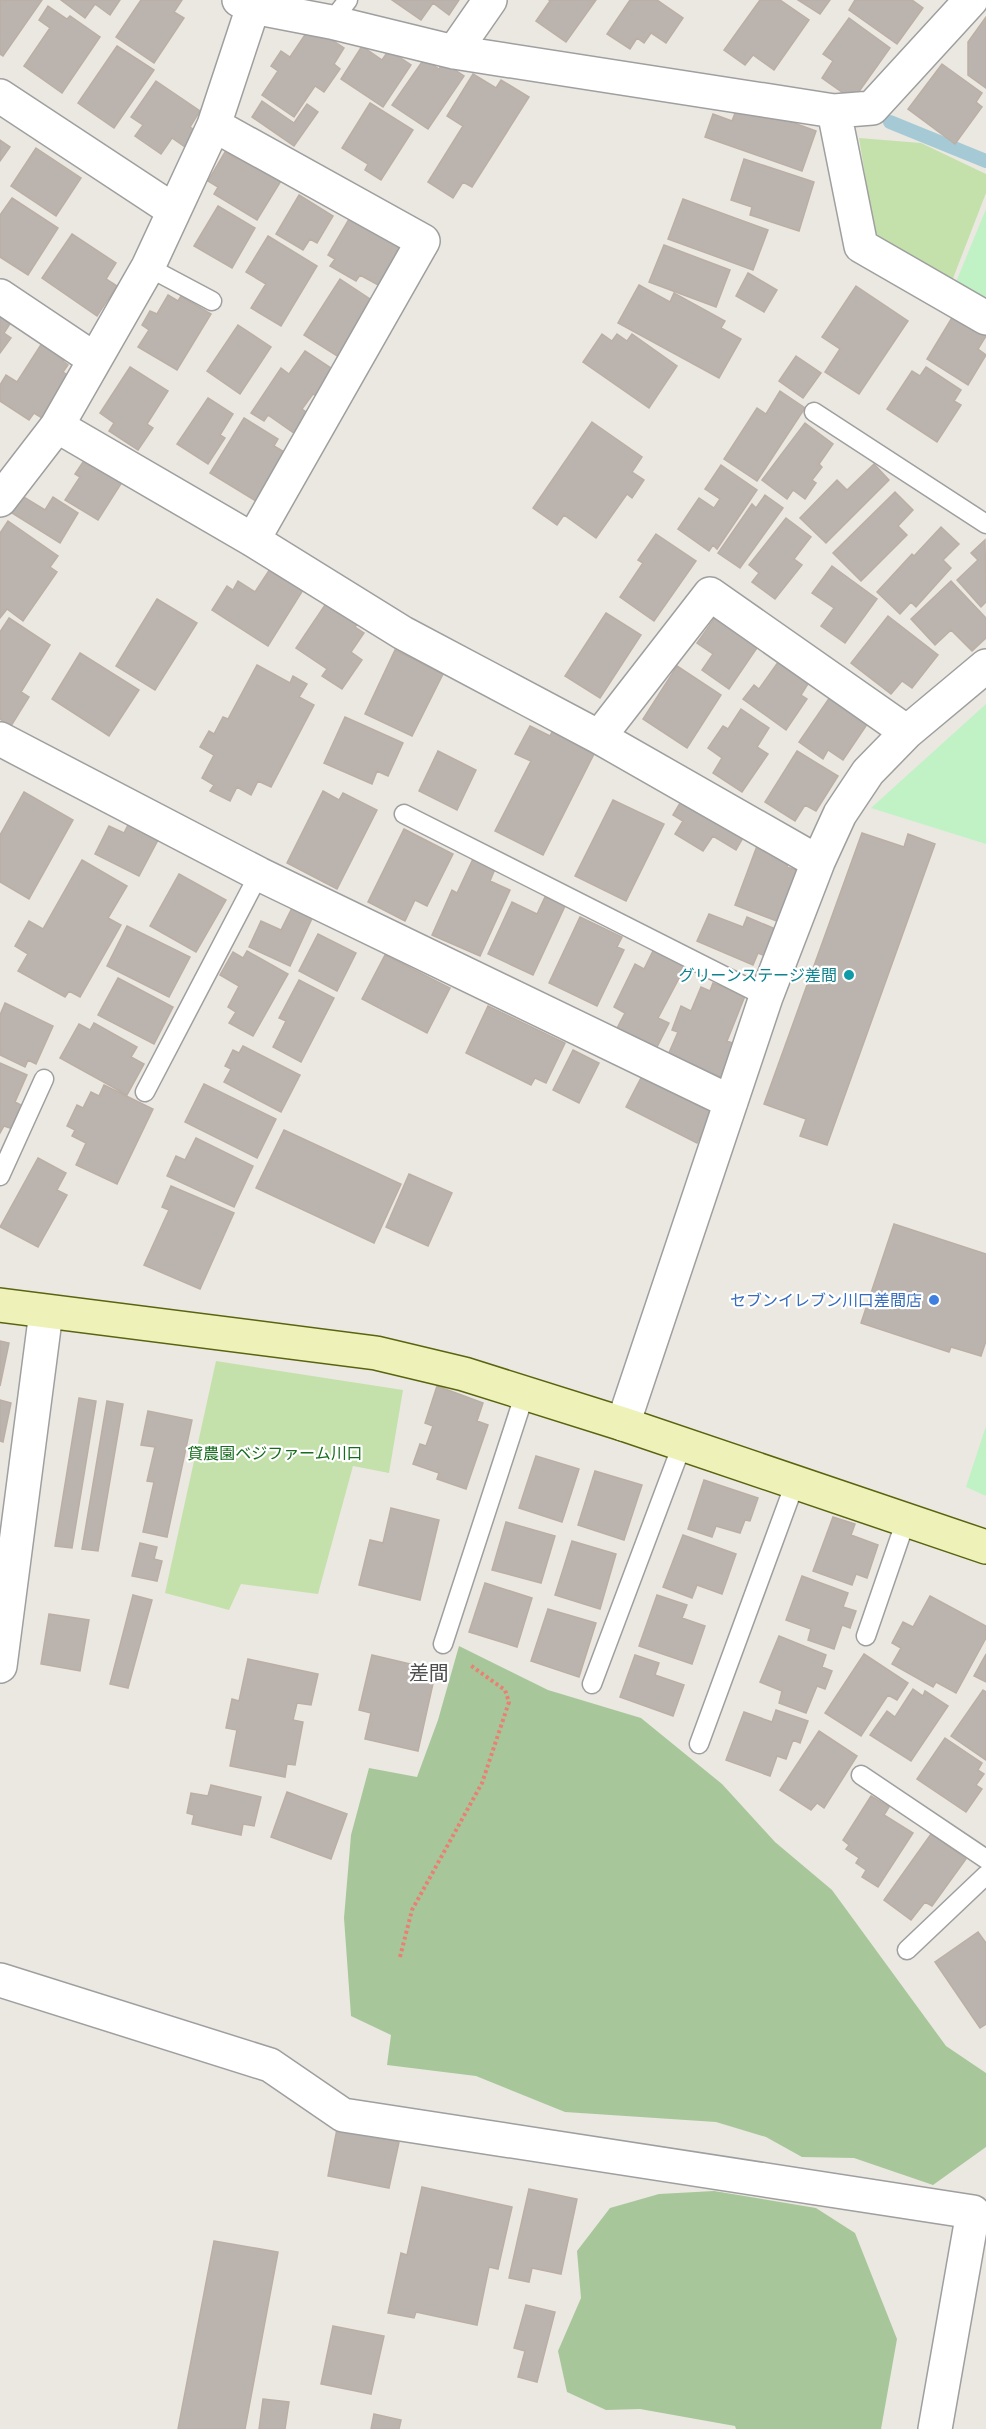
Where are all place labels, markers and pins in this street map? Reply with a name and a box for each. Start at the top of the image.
place label: グリーンステージ差間 [678,965,837,986]
marker: グリーンステージ差間 [842,968,856,982]
place label: セブンイレブン川口差間店 [730,1290,922,1311]
marker: セブンイレブン川口差間店 [927,1293,941,1307]

